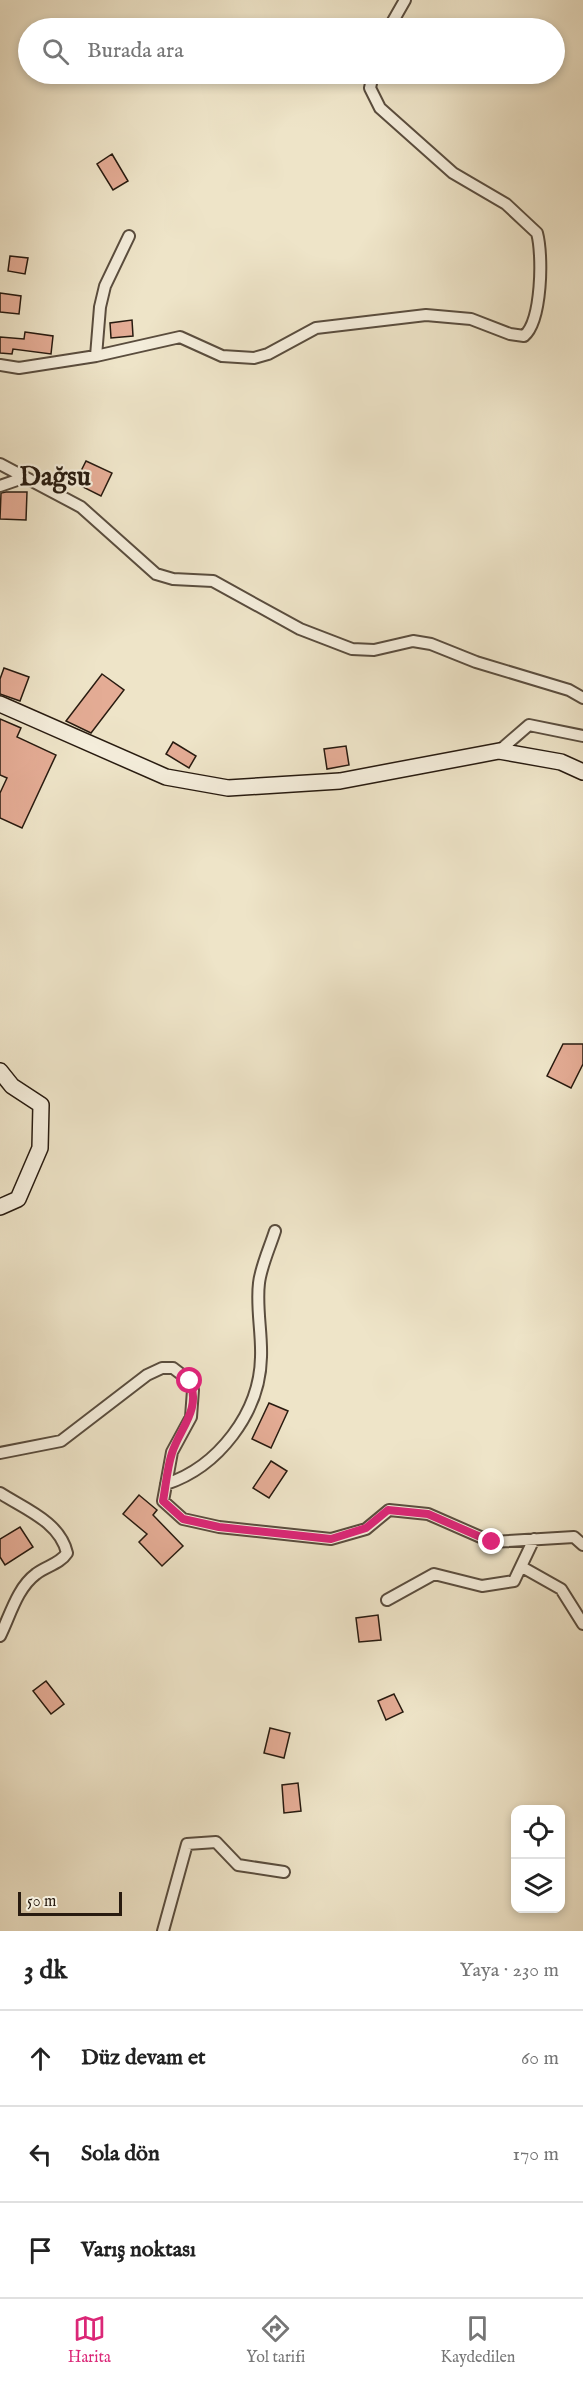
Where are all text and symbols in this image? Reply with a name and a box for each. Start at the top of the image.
search box [18,18,565,84]
icon: search [39,35,72,68]
text: Burada ara [87,37,184,65]
district label: Dağsu [19,461,91,495]
route start [176,1367,202,1393]
route end [478,1528,504,1554]
map controls [511,1805,565,1913]
button: locate [511,1805,565,1859]
button: layers [511,1859,565,1913]
scale bar [18,1889,122,1916]
text: 50 m [27,1892,56,1912]
text: 3 dk [24,1954,67,1987]
text: Yaya · 230 m [460,1958,559,1983]
icon: ahead [24,2042,57,2075]
text: Düz devam et [81,2044,206,2072]
text: 60 m [521,2046,559,2071]
icon: left [24,2138,57,2171]
text: Sola dön [81,2140,160,2168]
text: 170 m [513,2142,559,2167]
icon: arrive [24,2234,57,2267]
text: Varış noktası [81,2236,196,2264]
tab: Harita [68,2312,111,2368]
tab: Yol tarifi [246,2312,305,2368]
tab: Kaydedilen [441,2312,515,2368]

